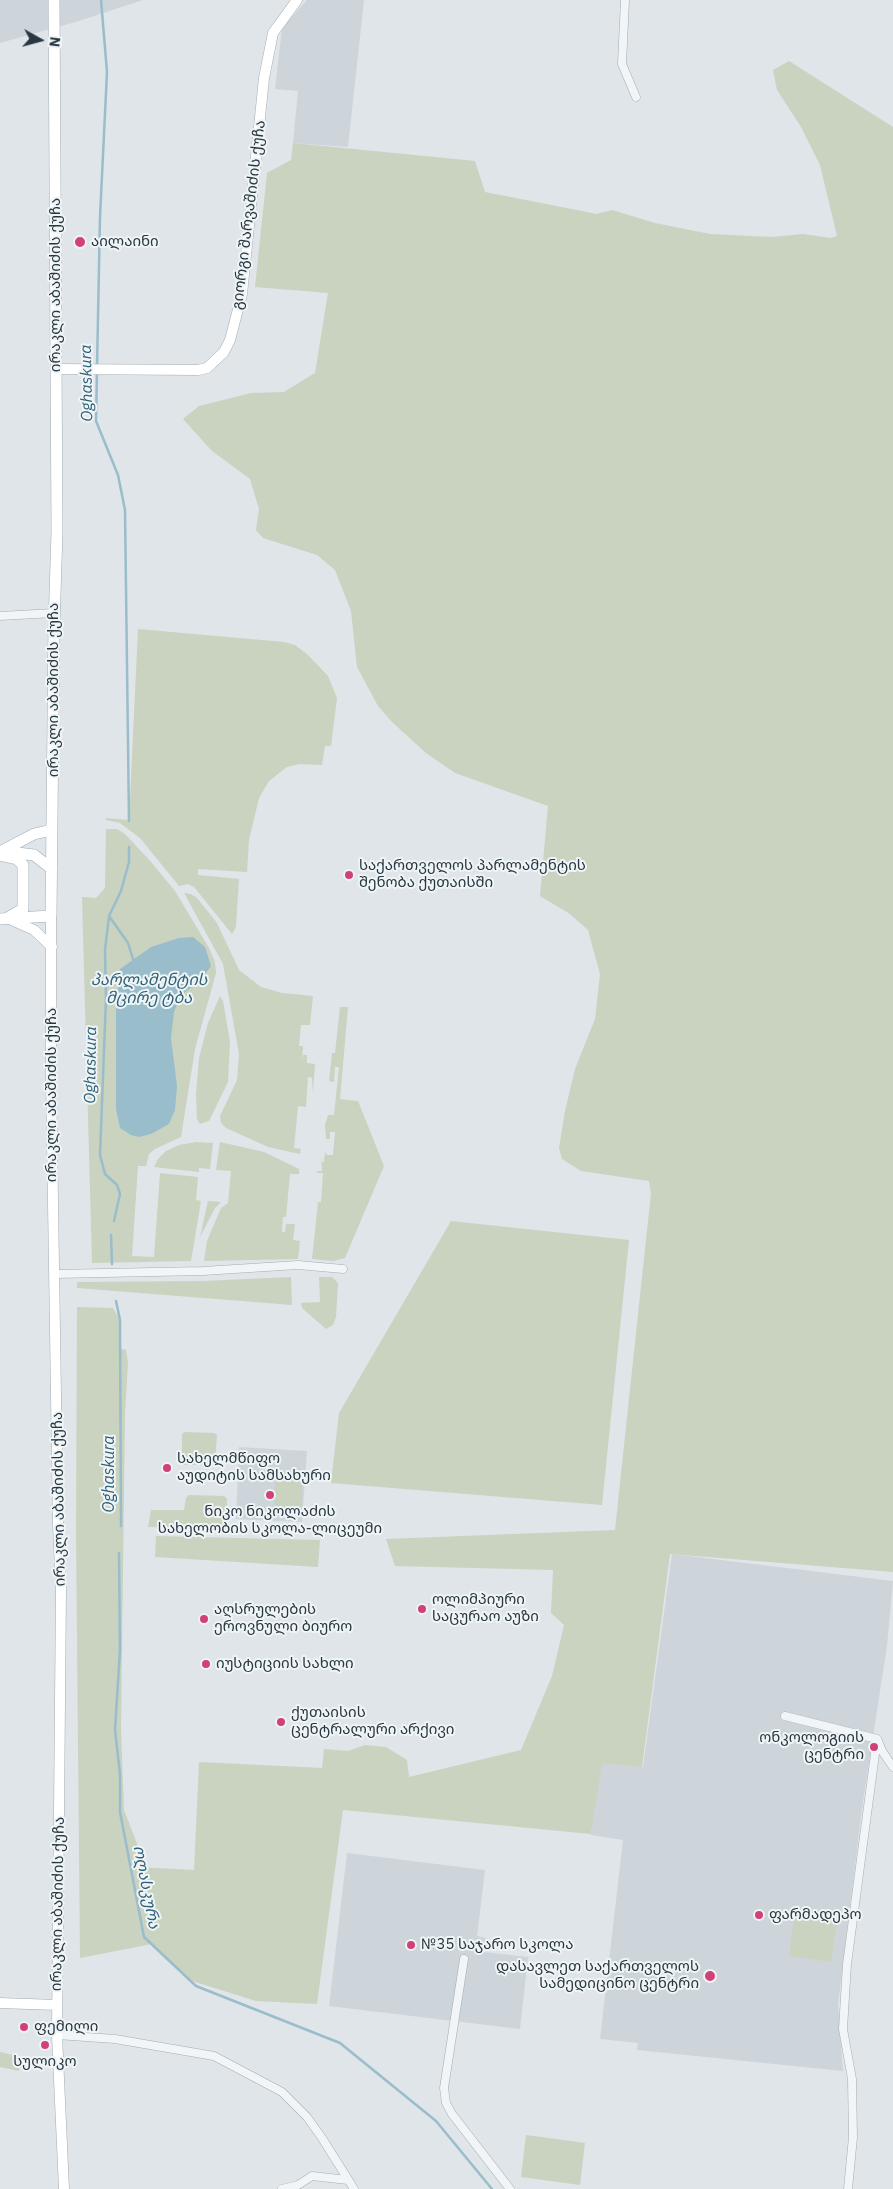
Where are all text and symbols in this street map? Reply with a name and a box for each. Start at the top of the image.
north arrow [15,15,65,65]
text: N [45,36,64,48]
street label: გიორგი შარვაშიძის ქუჩა [228,119,270,311]
street label: ირაკლი აბაშიძის ქუჩა [47,198,65,372]
place label: აილაინი [91,233,159,251]
marker: აილაინი [73,235,87,249]
water label: Oghaskura [77,344,97,422]
street label: ირაკლი აბაშიძის ქუჩა [45,603,63,777]
place label: საქართველოს პარლამენტის შენობა ქუთაისში [359,857,586,892]
marker: საქართველოს პარლამენტის შენობა ქუთაისში [343,869,355,881]
water label: პარლამენტის მცირე ტბა [91,970,207,1008]
street label: ირაკლი აბაშიძის ქუჩა [43,1008,61,1182]
water label: Oghaskura [81,1026,101,1104]
street label: ირაკლი აბაშიძის ქუჩა [48,1412,70,1586]
water label: Oghaskura [99,1435,119,1513]
place label: სახელმწიფო აუდიტის სამსახური [177,1450,331,1485]
marker: სახელმწიფო აუდიტის სამსახური [161,1462,173,1474]
marker: ნიკო ნიკოლაძის სახელობის სკოლა-ლიცეუმი [264,1489,276,1501]
place label: ნიკო ნიკოლაძის სახელობის სკოლა-ლიცეუმი [158,1503,382,1538]
place label: ოლიმპიური საცურაო აუზი [432,1591,539,1626]
place label: აღსრულების ეროვნული ბიურო [214,1601,352,1636]
marker: ოლიმპიური საცურაო აუზი [416,1603,428,1615]
marker: აღსრულების ეროვნული ბიურო [198,1613,210,1625]
place label: იუსტიციის სახლი [216,1655,354,1673]
marker: იუსტიციის სახლი [200,1658,212,1670]
place label: ქუთაისის ცენტრალური არქივი [291,1704,454,1739]
marker: ქუთაისის ცენტრალური არქივი [275,1716,287,1728]
place label: ონკოლოგიის ცენტრი [759,1729,864,1764]
marker: ონკოლოგიის ცენტრი [868,1741,880,1753]
street label: ირაკლი აბაშიძის ქუჩა [47,1817,69,1991]
water label: ოღასკურა [129,1844,163,1930]
place label: ფარმადეპო [769,1906,862,1924]
marker: ფარმადეპო [753,1909,765,1921]
place label: №35 საჯარო სკოლა [421,1936,573,1954]
marker: №35 საჯარო სკოლა [405,1939,417,1951]
place label: დასავლეთ საქართველოს სამედიცინო ცენტრი [496,1958,699,1993]
marker: დასავლეთ საქართველოს სამედიცინო ცენტრი [703,1969,717,1983]
place label: ფემილი [34,2018,98,2036]
marker: ფემილი [18,2021,30,2033]
marker: სულიკო [39,2039,51,2051]
place label: სულიკო [13,2053,77,2071]

